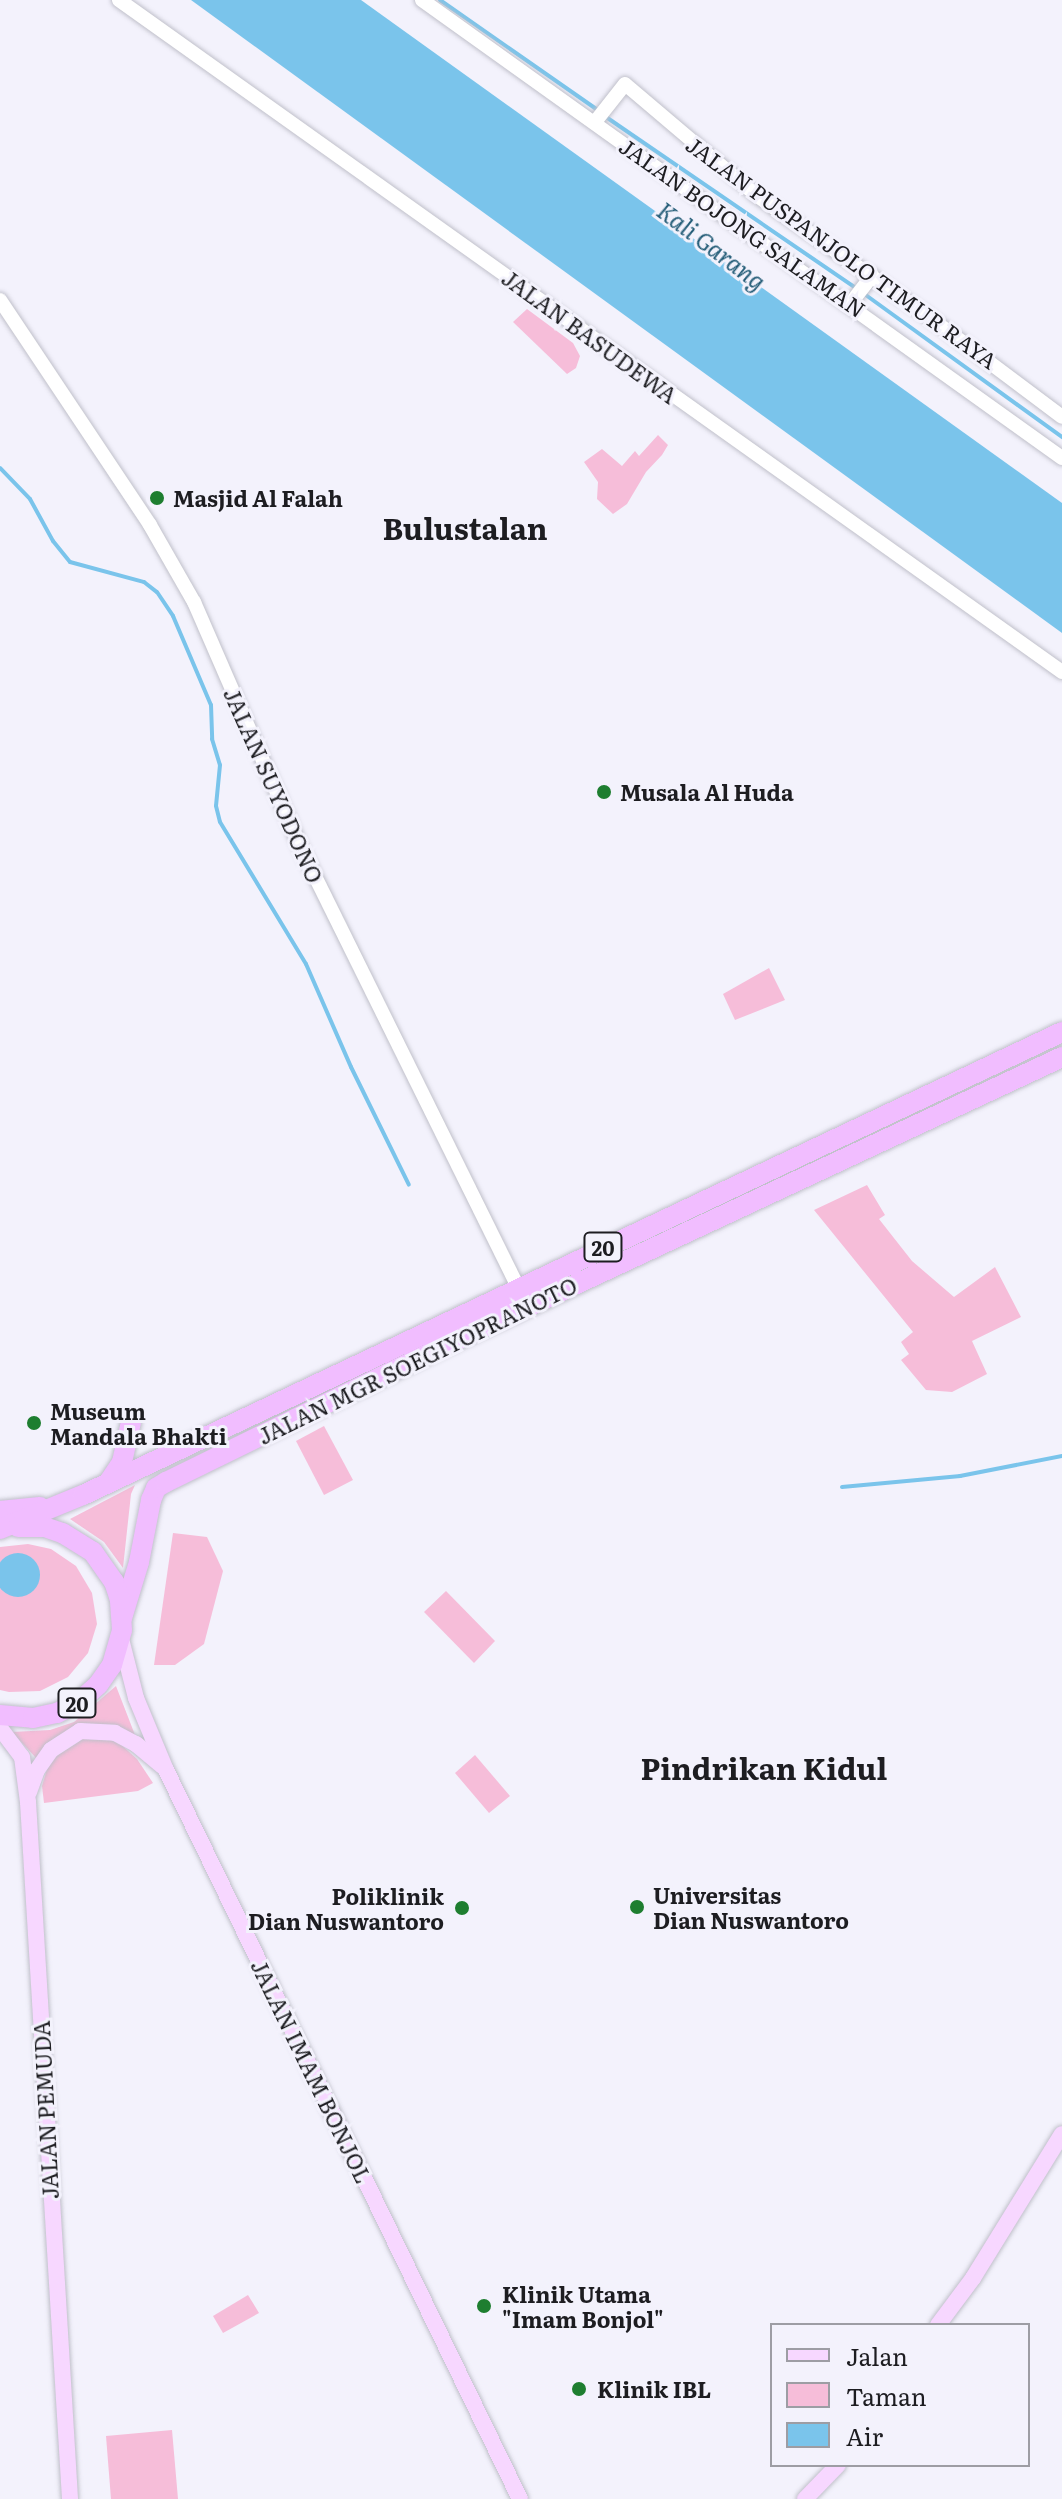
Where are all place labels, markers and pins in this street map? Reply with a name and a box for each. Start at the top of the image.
place label: Masjid Al Falah [173,485,343,511]
marker: Masjid Al Falah [148,489,166,507]
place label: Musala Al Huda [620,779,794,805]
marker: Musala Al Huda [595,783,613,801]
place label: Museum Mandala Bhakti [50,1397,227,1448]
marker: Museum Mandala Bhakti [25,1414,43,1432]
place label: Universitas Dian Nuswantoro [653,1881,849,1932]
place label: Poliklinik Dian Nuswantoro [248,1882,444,1934]
marker: Poliklinik Dian Nuswantoro [451,1897,473,1919]
marker: Universitas Dian Nuswantoro [628,1898,646,1916]
place label: Klinik Utama "Imam Bonjol" [502,2280,664,2332]
marker: Klinik Utama "Imam Bonjol" [473,2295,495,2317]
place label: Klinik IBL [597,2376,711,2402]
marker: Klinik IBL [568,2378,590,2400]

